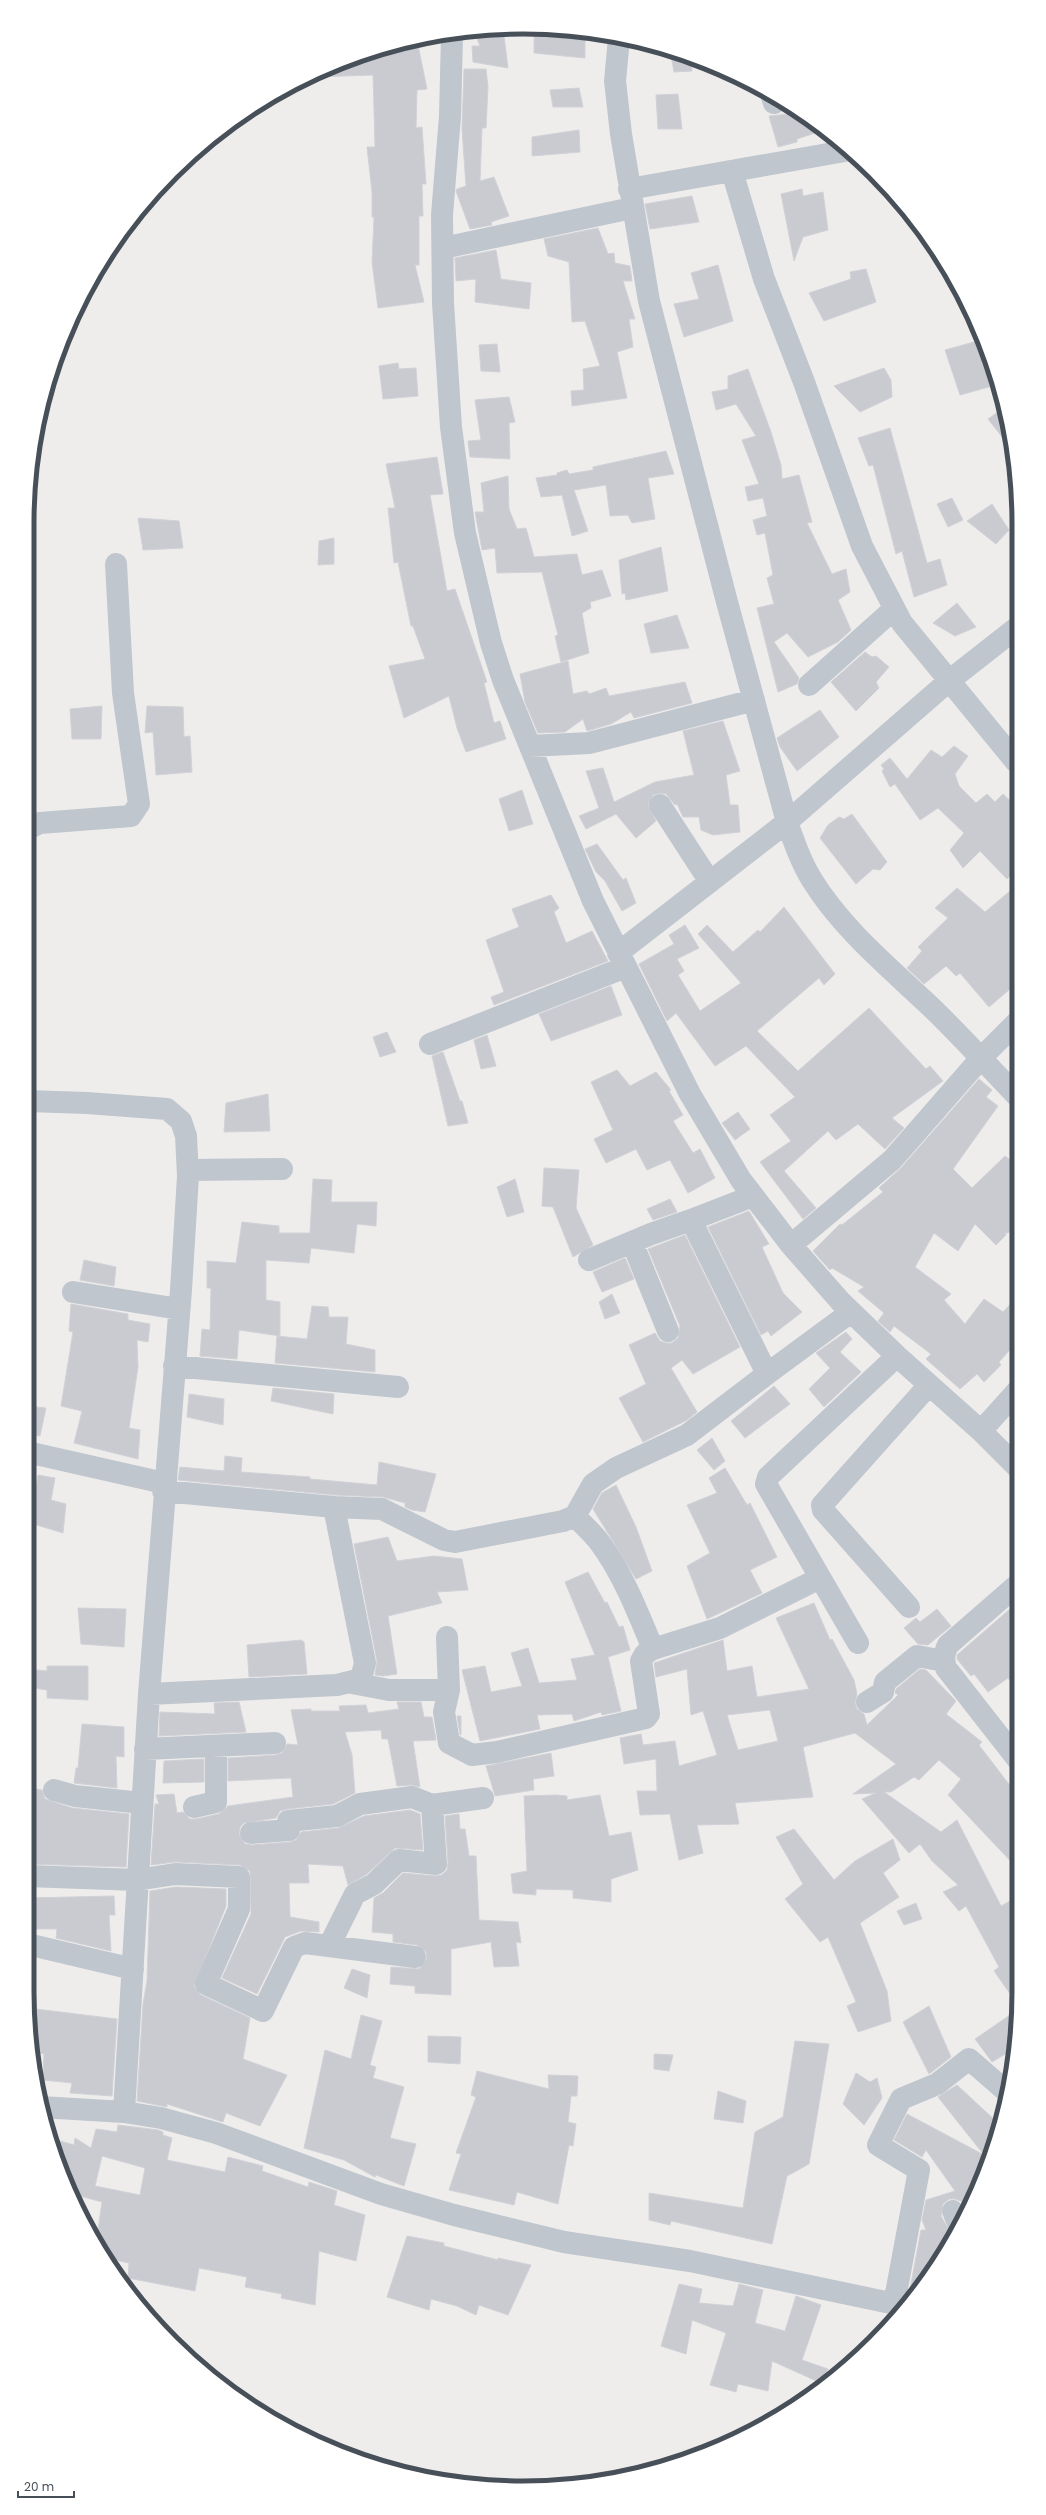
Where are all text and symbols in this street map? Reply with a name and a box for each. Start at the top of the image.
scale bar [18,2473,74,2499]
text: 20 m [24,2478,54,2495]

